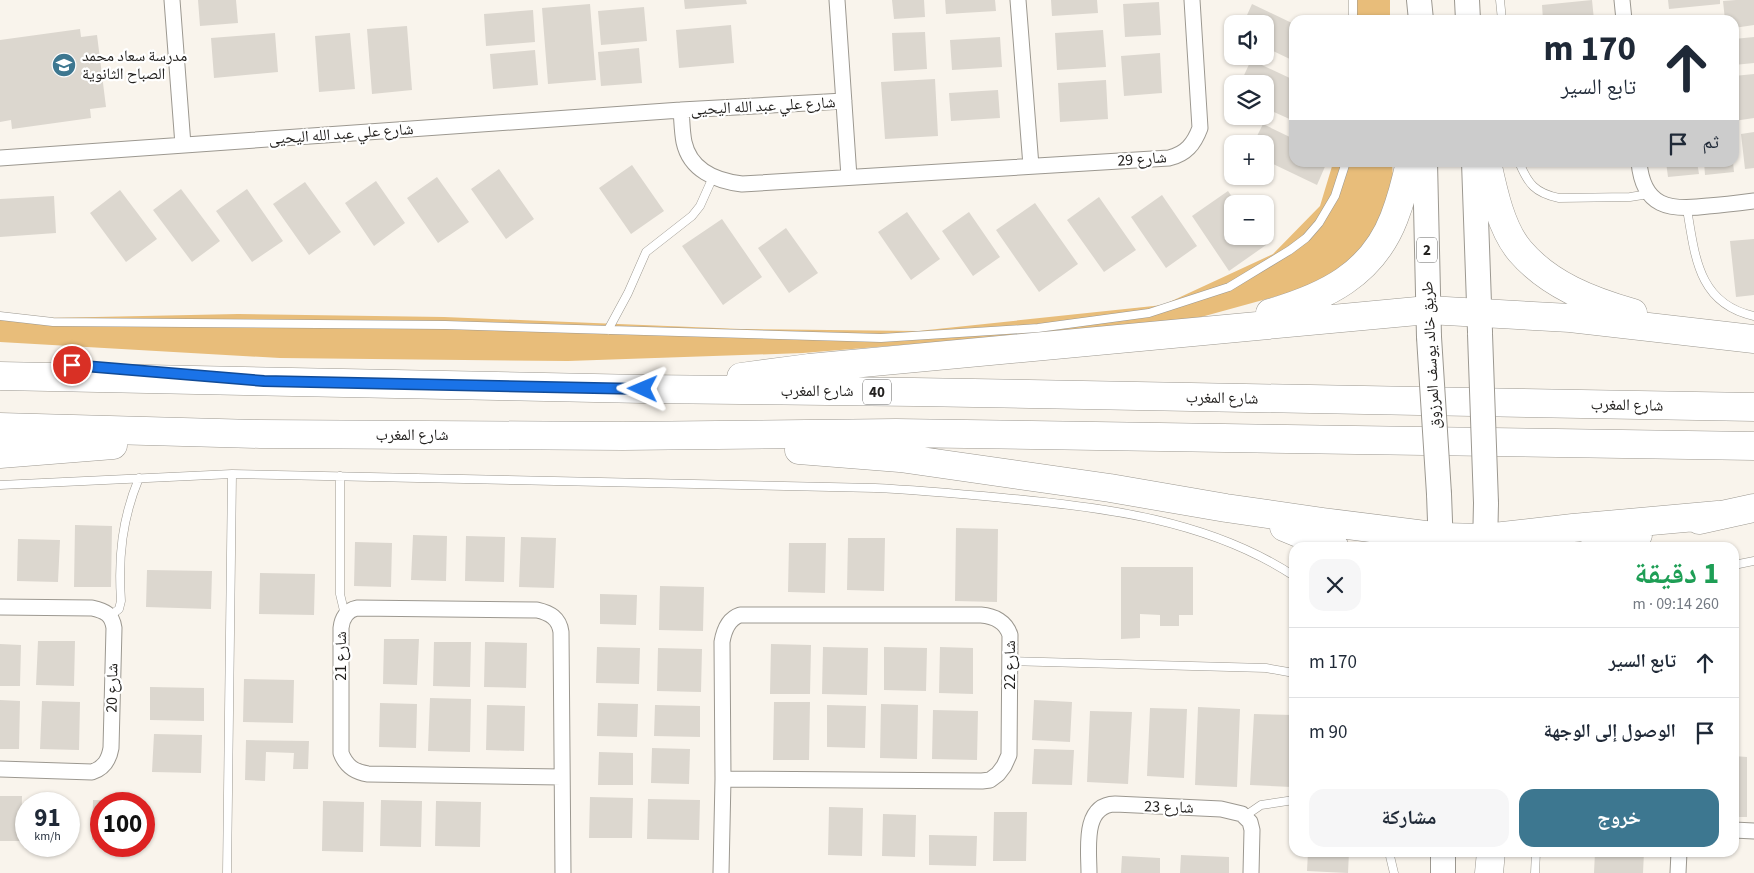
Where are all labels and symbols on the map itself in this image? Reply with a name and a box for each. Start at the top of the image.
place label: مدرسة سعاد محمد الصباح الثانوية [82,45,187,85]
school or university icon: مدرسة سعاد محمد الصباح الثانوية [51,52,77,78]
street label: شارع علي عبد الله اليحيى [690,91,836,122]
street label: شارع علي عبد الله اليحيى [268,118,414,151]
street label: شارع 29 [1117,146,1167,172]
road number: 2 [1417,238,1437,262]
street label: طريق خالد يوسف المرزوق [1416,280,1446,430]
pin [51,344,93,386]
position arrow [616,362,668,414]
street label: شارع المغرب [781,380,853,402]
road number: 40 [863,380,891,404]
street label: شارع المغرب [1185,386,1259,410]
street label: شارع المغرب [1590,393,1664,417]
street label: شارع المغرب [376,424,448,446]
street label: شارع 21 [330,631,352,681]
street label: شارع 22 [999,640,1021,690]
street label: شارع 20 [101,663,123,713]
speed limit sign: 100 [90,792,155,857]
street label: شارع 23 [1144,795,1194,819]

